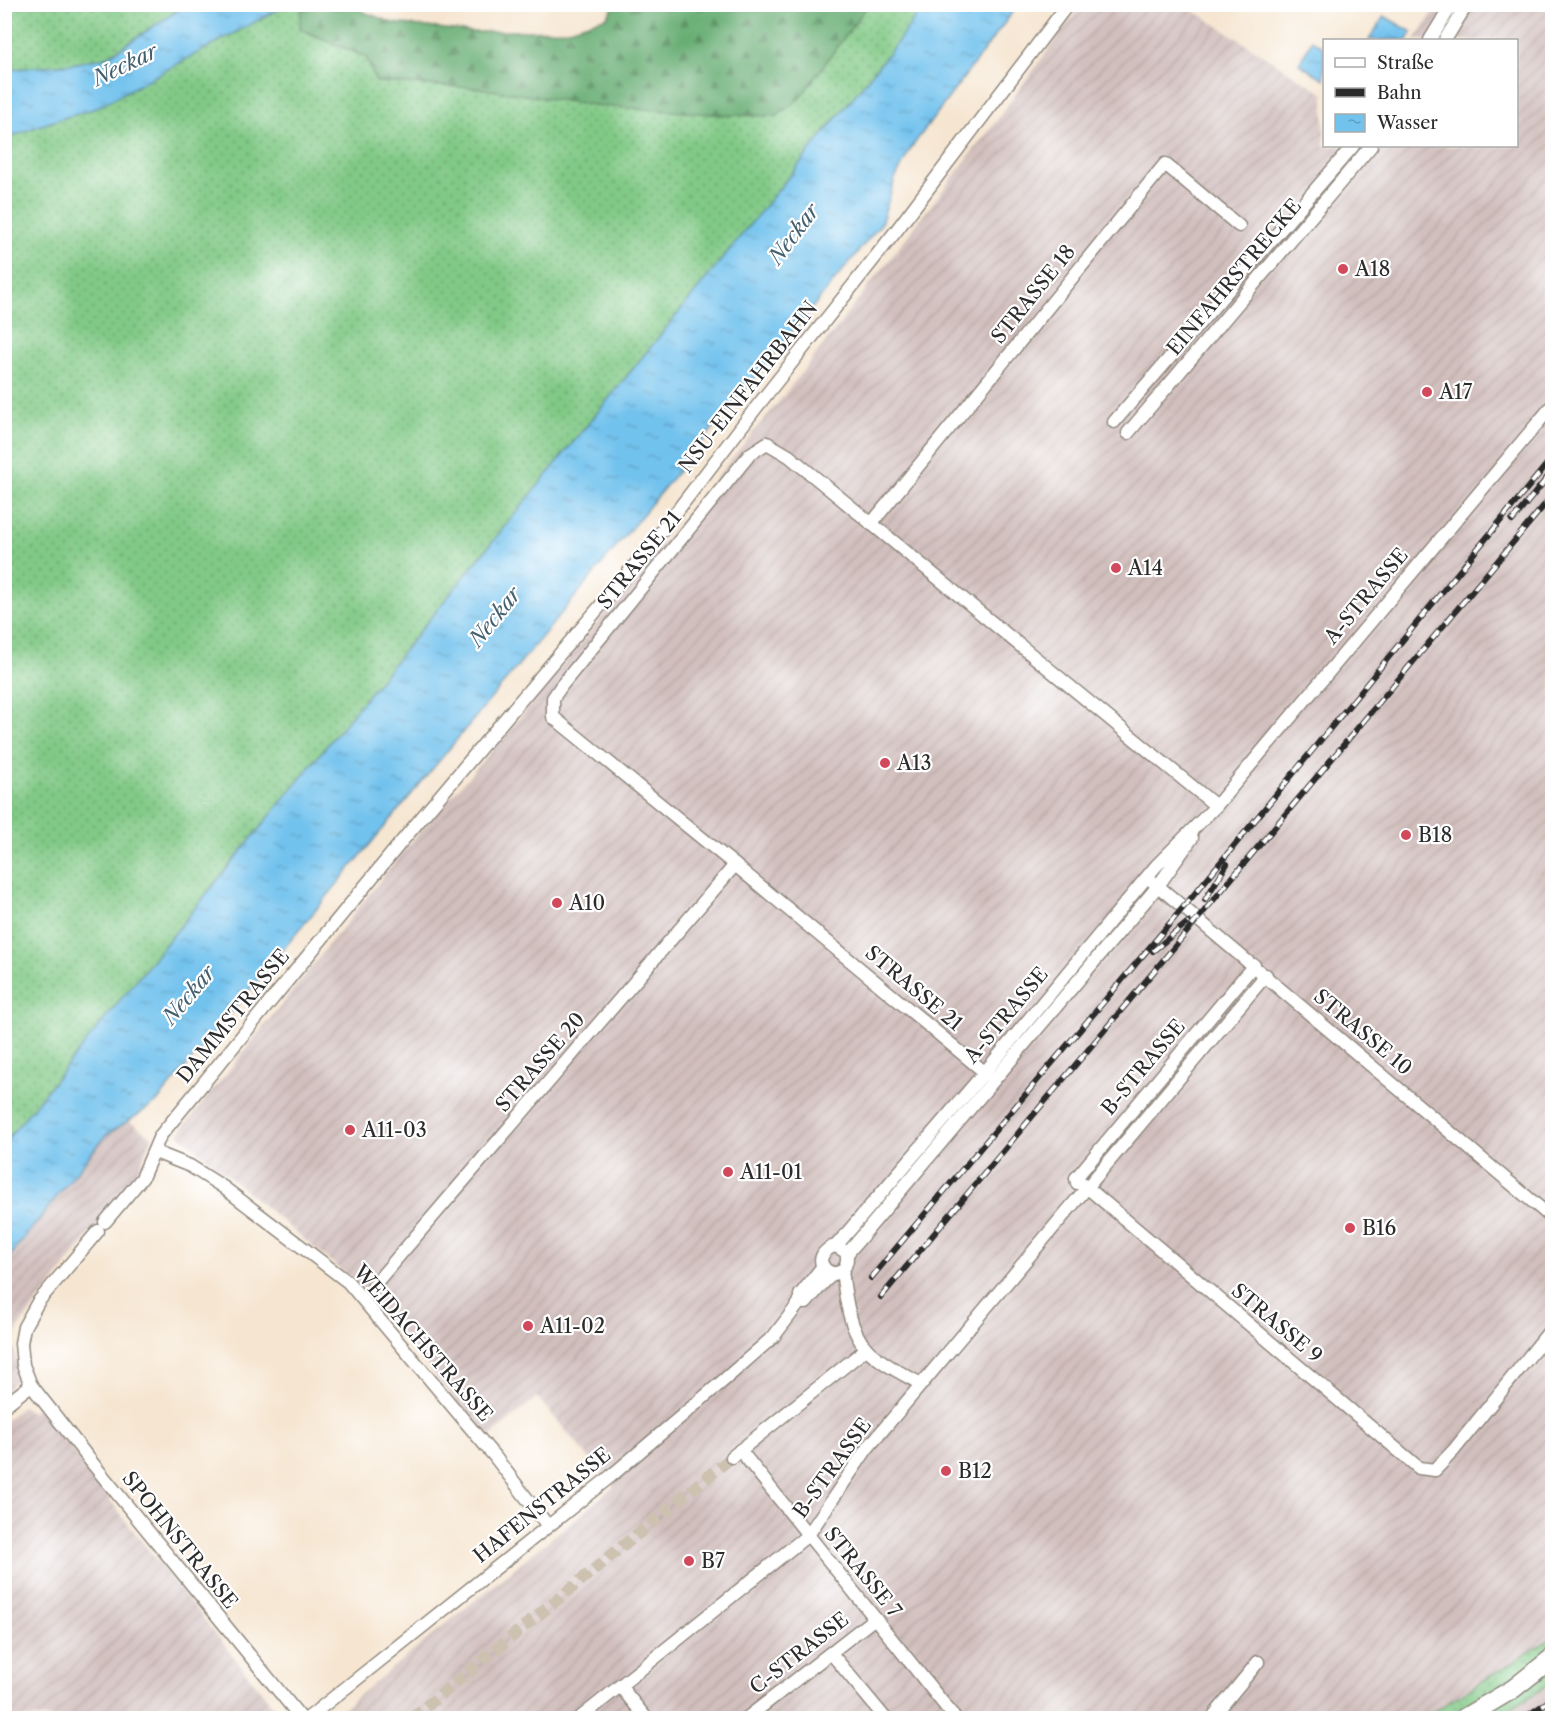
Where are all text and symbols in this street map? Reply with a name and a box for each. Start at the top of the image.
water label: Neckar [86,38,162,92]
legend [1323,39,1518,147]
text: Straße [1377,52,1434,74]
text: Bahn [1377,82,1422,104]
text: Wasser [1376,112,1438,134]
street label: EINFAHRSTRECKE [1162,194,1306,360]
water label: Neckar [762,198,825,270]
street label: STRASSE 18 [986,240,1080,348]
place label: A18 [1354,257,1390,281]
marker: A18 [1336,262,1350,276]
street label: NSU-EINFAHRBAHN [674,296,822,478]
place label: A17 [1438,380,1472,404]
marker: A17 [1420,385,1434,399]
street label: STRASSE 21 [592,506,686,614]
street label: A-STRASSE [1318,543,1413,650]
place label: A14 [1127,556,1163,580]
marker: A14 [1109,561,1123,575]
water label: Neckar [462,581,527,653]
place label: A13 [896,751,931,775]
marker: A13 [878,756,892,770]
place label: B18 [1418,823,1452,847]
marker: B18 [1399,828,1413,842]
place label: A10 [568,891,605,915]
marker: A10 [550,896,564,910]
street label: STRASSE 21 [861,940,968,1036]
street label: DAMMSTRASSE [172,944,294,1088]
water label: Neckar [155,959,221,1031]
street label: A-STRASSE [958,962,1053,1069]
street label: STRASSE 10 [1309,984,1417,1080]
street label: STRASSE 20 [490,1007,590,1117]
street label: B-STRASSE [1096,1014,1190,1120]
place label: A11-03 [361,1118,427,1142]
marker: A11-03 [343,1123,357,1137]
place label: A11-01 [739,1160,803,1184]
marker: A11-01 [721,1165,735,1179]
place label: B16 [1362,1216,1396,1240]
marker: B16 [1343,1221,1357,1235]
street label: WEIDACHSTRASSE [348,1259,498,1426]
street label: STRASSE 9 [1227,1278,1327,1368]
place label: A11-02 [539,1314,605,1338]
marker: A11-02 [521,1319,535,1333]
street label: B-STRASSE [788,1414,876,1522]
street label: HAFENSTRASSE [469,1442,615,1568]
place label: B12 [958,1459,992,1483]
marker: B12 [939,1464,953,1478]
street label: SPOHNSTRASSE [117,1467,243,1613]
street label: STRASSE 7 [819,1522,907,1622]
place label: B7 [701,1549,725,1573]
marker: B7 [682,1554,696,1568]
street label: C-STRASSE [745,1607,853,1699]

